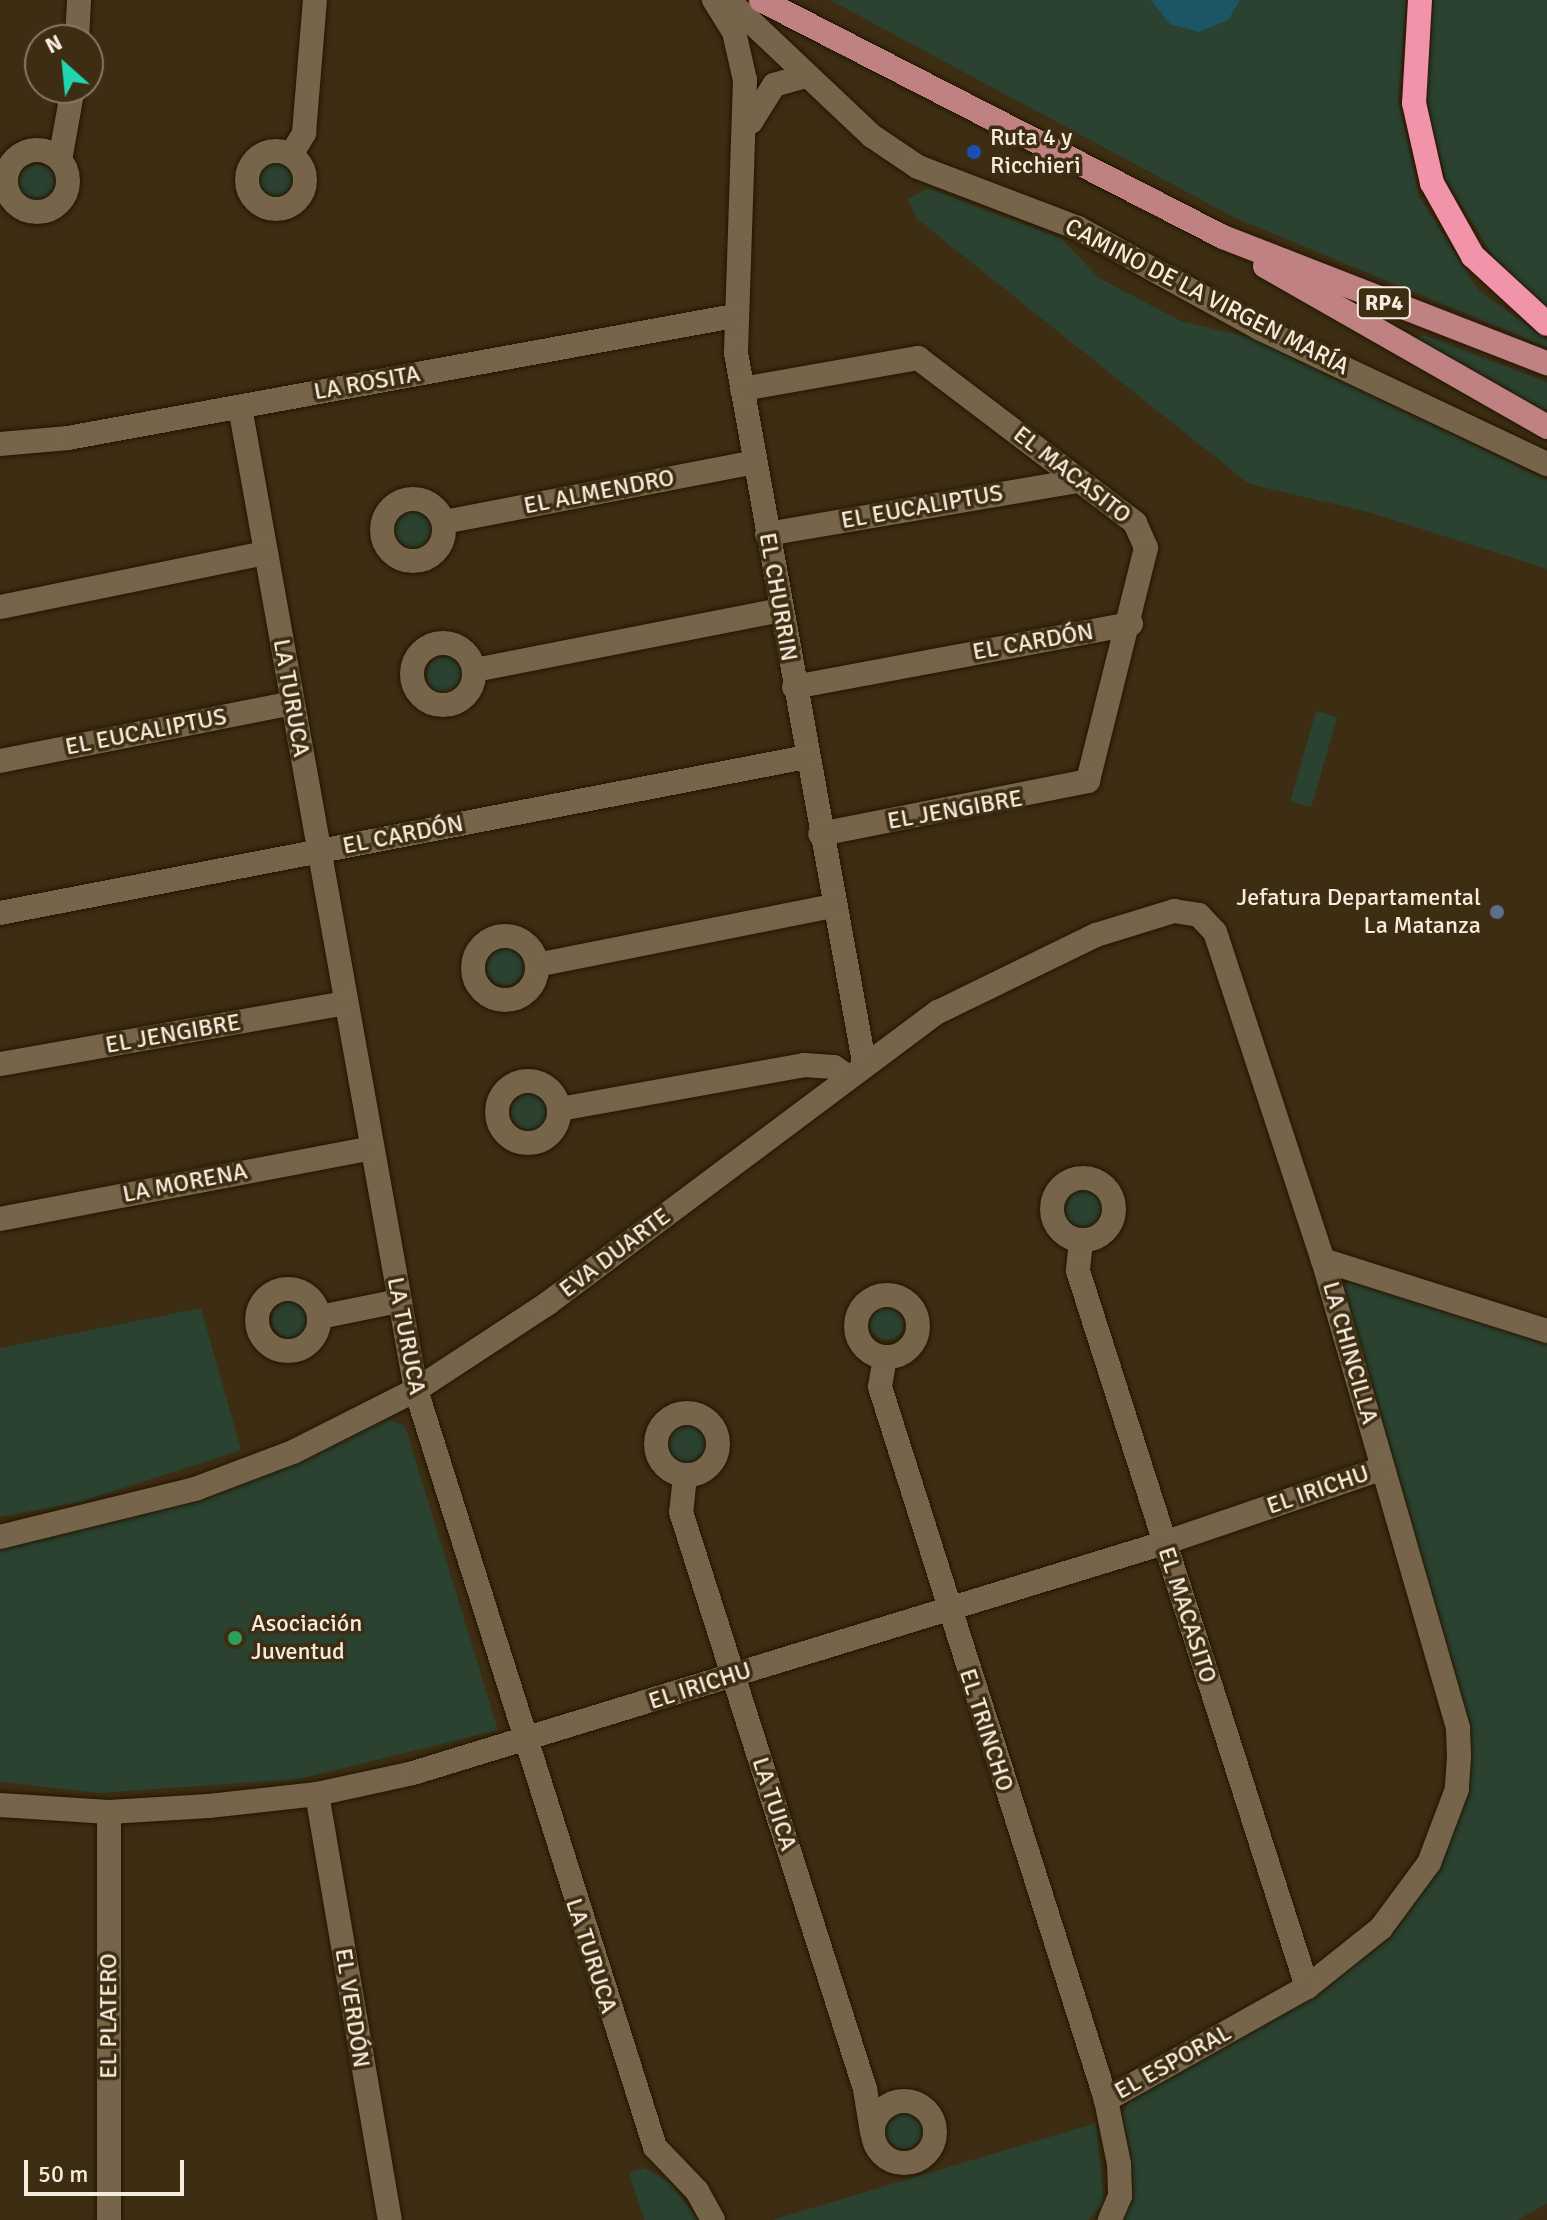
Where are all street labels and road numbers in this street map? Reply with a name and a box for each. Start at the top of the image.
street label: CAMINO DE LA VIRGEN MARÍA [1060,213,1354,381]
road number: RP4 [1356,285,1412,321]
street label: LA ROSITA [312,359,422,407]
street label: EL MACASITO [1007,420,1137,530]
street label: EL ALMENDRO [521,463,677,521]
street label: EL EUCALIPTUS [839,479,1005,535]
street label: EL CHURRIN [753,530,803,664]
street label: EL CARDÓN [970,617,1096,667]
street label: LA TURUCA [266,637,316,759]
street label: EL EUCALIPTUS [63,702,229,762]
street label: EL JENGIBRE [885,784,1025,836]
street label: EL CARDÓN [340,809,466,861]
street label: EL JENGIBRE [103,1008,243,1060]
street label: LA MORENA [120,1157,250,1209]
street label: EVA DUARTE [554,1202,676,1304]
street label: LA TURUCA [380,1275,432,1397]
street label: LA CHINCILLA [1316,1278,1384,1428]
street label: EL IRICHU [1263,1459,1373,1521]
street label: EL MACASITO [1151,1543,1223,1687]
street label: EL IRICHU [645,1656,755,1716]
street label: EL TRINCHO [953,1665,1019,1795]
street label: LA TUICA [745,1754,803,1854]
street label: LA TURUCA [559,1895,623,2017]
street label: EL VERDÓN [328,1946,376,2070]
street label: EL PLATERO [95,1953,123,2079]
street label: EL ESPORAL [1110,2018,1236,2106]

